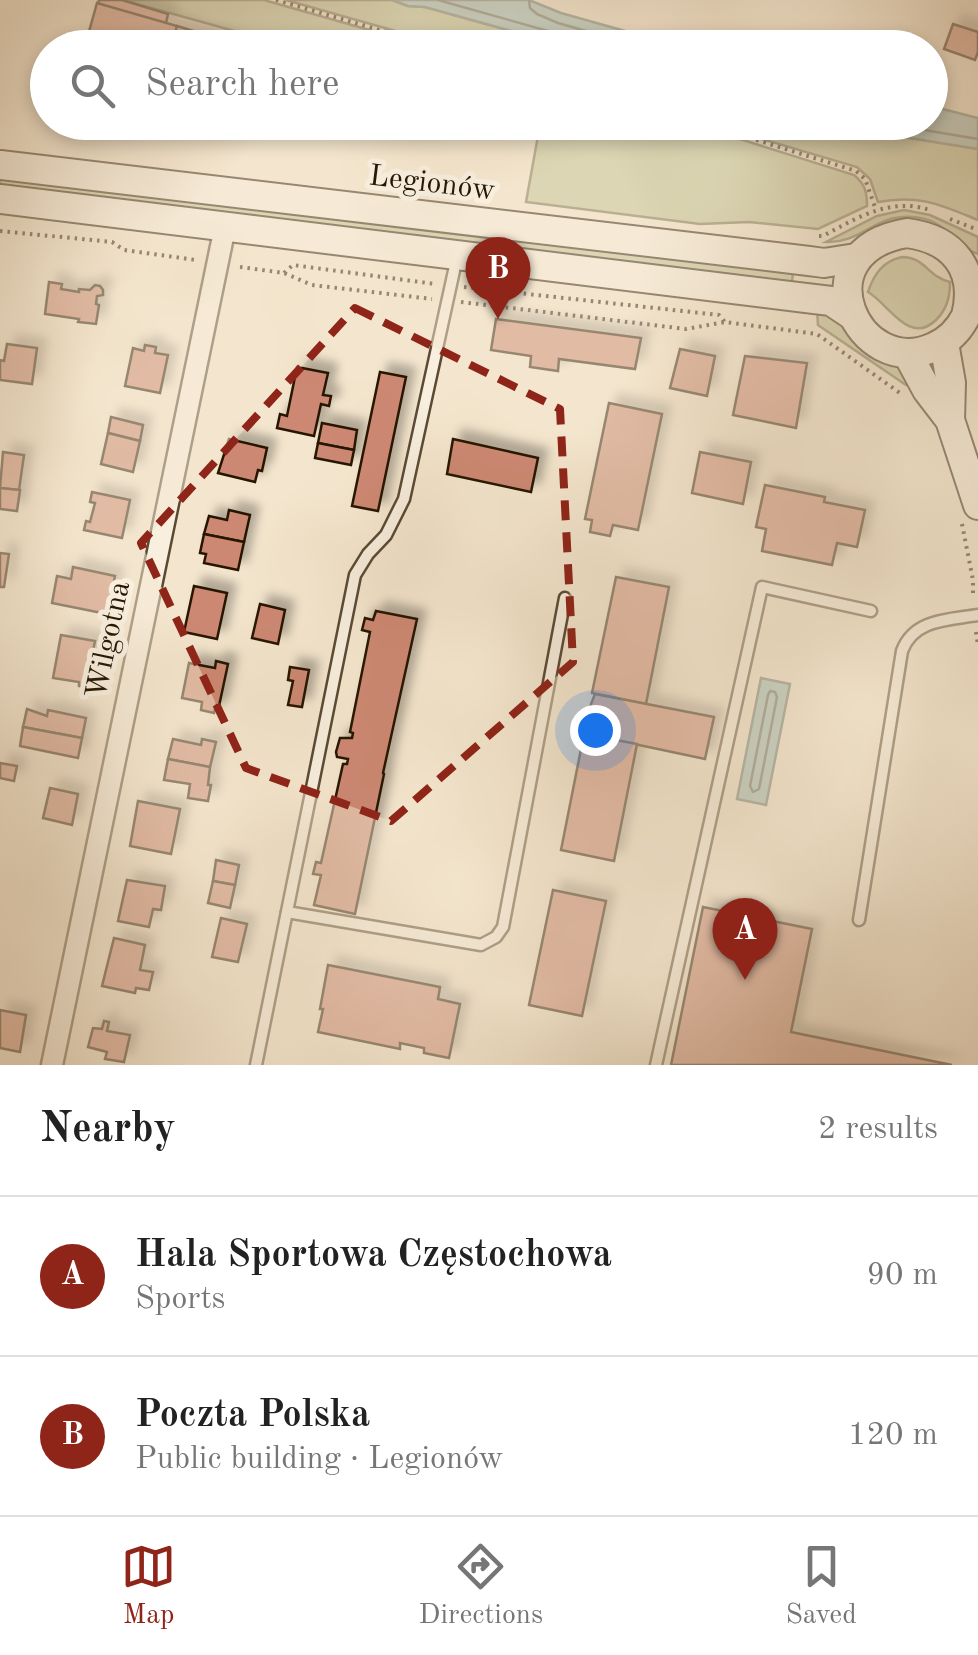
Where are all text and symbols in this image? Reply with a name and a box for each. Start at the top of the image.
search box [30,30,948,140]
icon: search [65,58,120,113]
text: Search here [145,66,340,104]
street label: Legionów [367,161,497,207]
pin: B [466,236,530,319]
street label: Wilgotna [82,578,136,702]
your location [570,705,621,756]
pin: A [712,898,778,980]
text: Nearby [40,1109,176,1151]
text: 2 results [818,1114,938,1146]
text: Hala Sportowa Częstochowa [135,1237,612,1275]
text: A [60,1260,85,1292]
text: 90 m [867,1260,938,1292]
text: Sports [135,1284,226,1316]
text: Poczta Polska [135,1397,370,1435]
text: B [61,1420,84,1452]
text: 120 m [848,1420,938,1452]
text: Public building · Legionów [135,1444,503,1476]
tab: Map [121,1539,176,1634]
tab: Directions [419,1539,543,1634]
tab: Saved [785,1539,857,1634]

